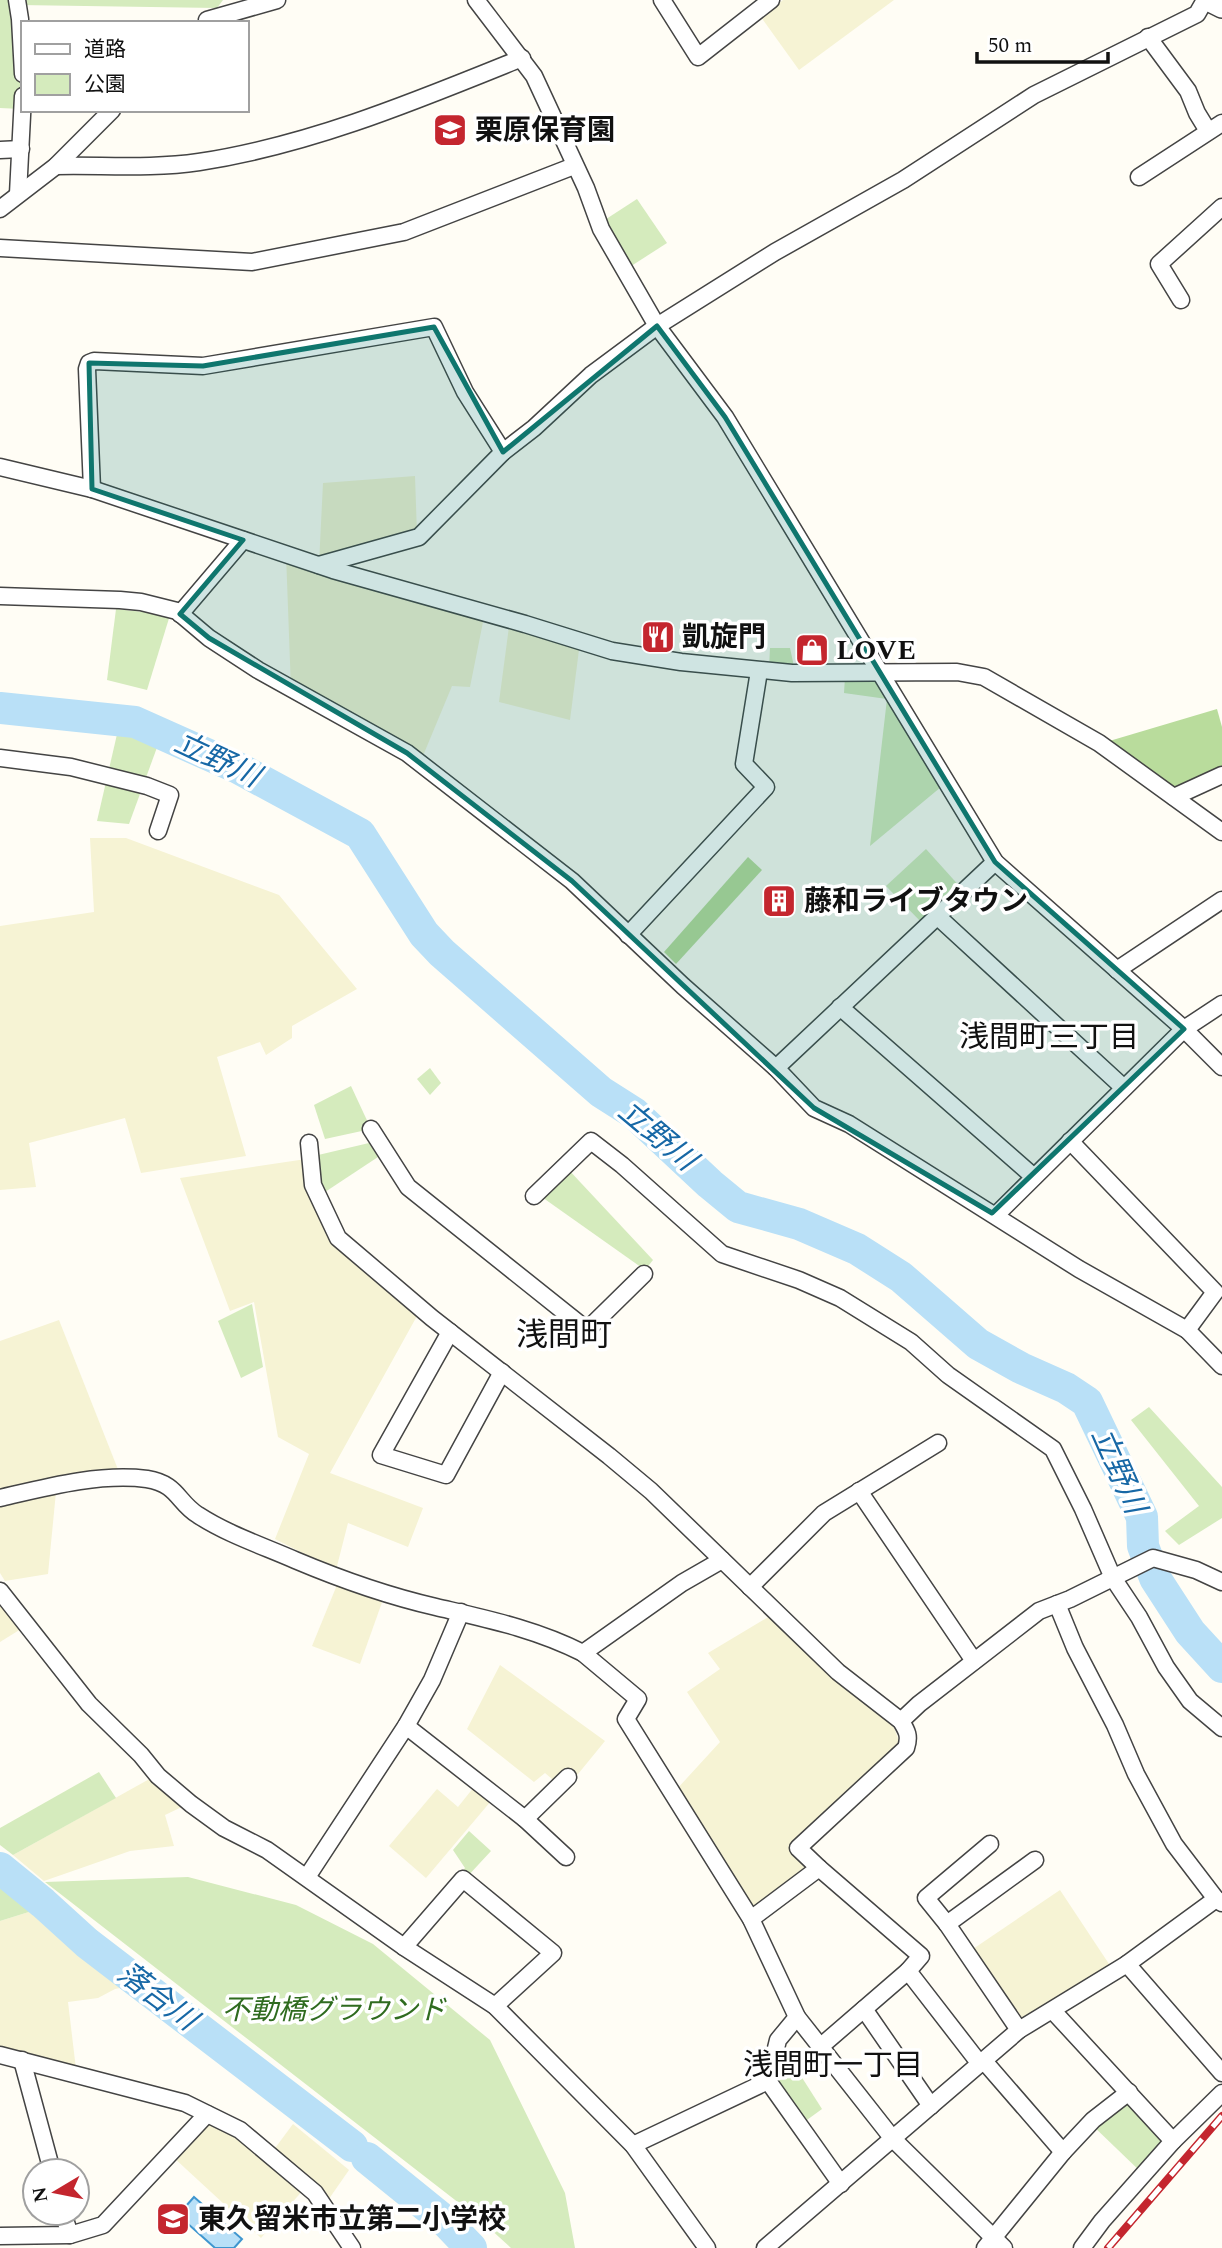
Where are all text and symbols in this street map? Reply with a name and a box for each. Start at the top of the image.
legend [21,21,248,112]
scale bar [977,21,1108,65]
text: 50 m [988,30,1032,62]
text: 道路 [84,34,126,66]
text: 公園 [84,69,126,101]
place label: 栗原保育園 [475,109,615,152]
school or university icon: 栗原保育園 [431,111,469,149]
place label: 凱旋門 [682,616,766,659]
restaurant icon: 凱旋門 [639,618,677,656]
place label: LOVE [836,629,916,672]
shop icon: LOVE [793,631,831,669]
water label: 立野川 [166,720,270,801]
place label: 藤和ライブタウン [804,880,1028,923]
building icon: 藤和ライブタウン [760,882,798,920]
district label: 浅間町三丁目 [959,1015,1139,1061]
water label: 立野川 [608,1089,709,1184]
district label: 浅間町 [516,1311,612,1360]
water label: 立野川 [1079,1421,1159,1524]
water label: 落合川 [107,1952,209,2044]
park label: 不動橋グラウンド [222,1989,447,2032]
district label: 浅間町一丁目 [743,2043,923,2089]
north arrow [21,2157,91,2227]
text: N [25,2185,56,2205]
place label: 東久留米市立第二小学校 [198,2198,506,2241]
school or university icon: 東久留米市立第二小学校 [154,2200,192,2238]

